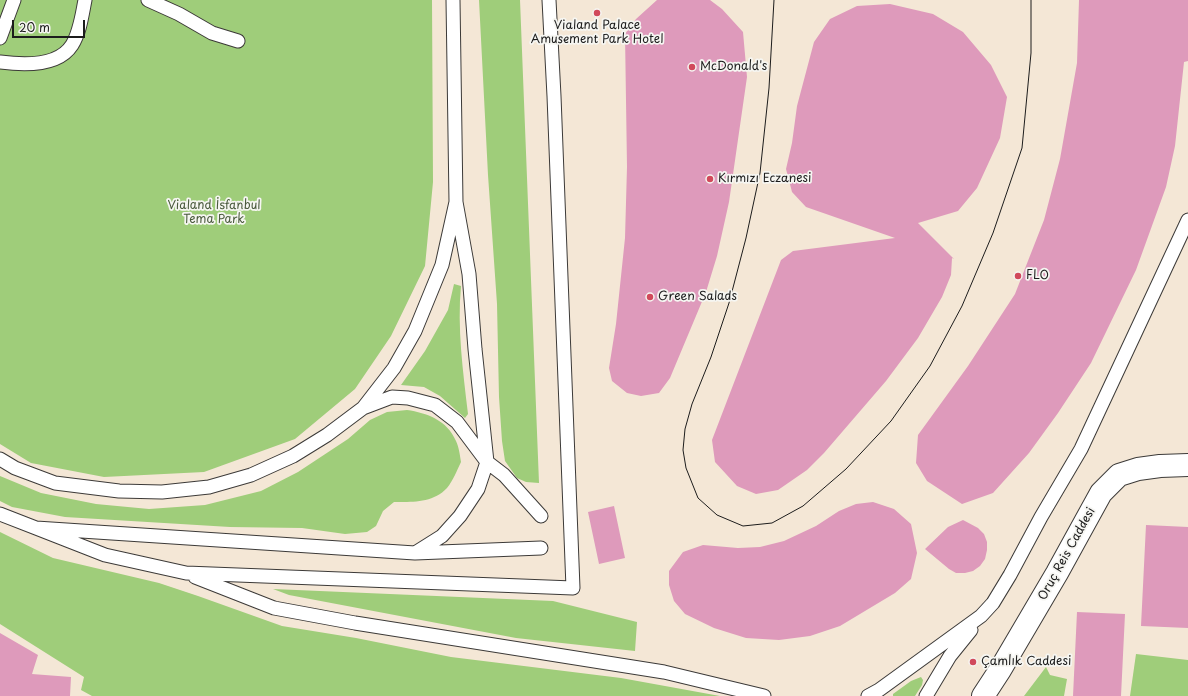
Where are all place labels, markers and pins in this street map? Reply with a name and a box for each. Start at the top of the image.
marker: Vialand Palace Amusement Park Hotel [592,8,602,18]
place label: Vialand Palace Amusement Park Hotel [531,19,663,47]
place label: McDonald's [700,60,767,74]
marker: McDonald's [687,62,697,72]
place label: Kırmızı Eczanesi [718,172,811,186]
marker: Kırmızı Eczanesi [705,174,715,184]
place label: FLO [1026,269,1049,283]
marker: FLO [1013,271,1023,281]
place label: Green Salads [658,290,737,304]
marker: Green Salads [645,292,655,302]
place label: Çamlık Caddesi [981,655,1071,669]
marker: Çamlık Caddesi [968,657,978,667]

